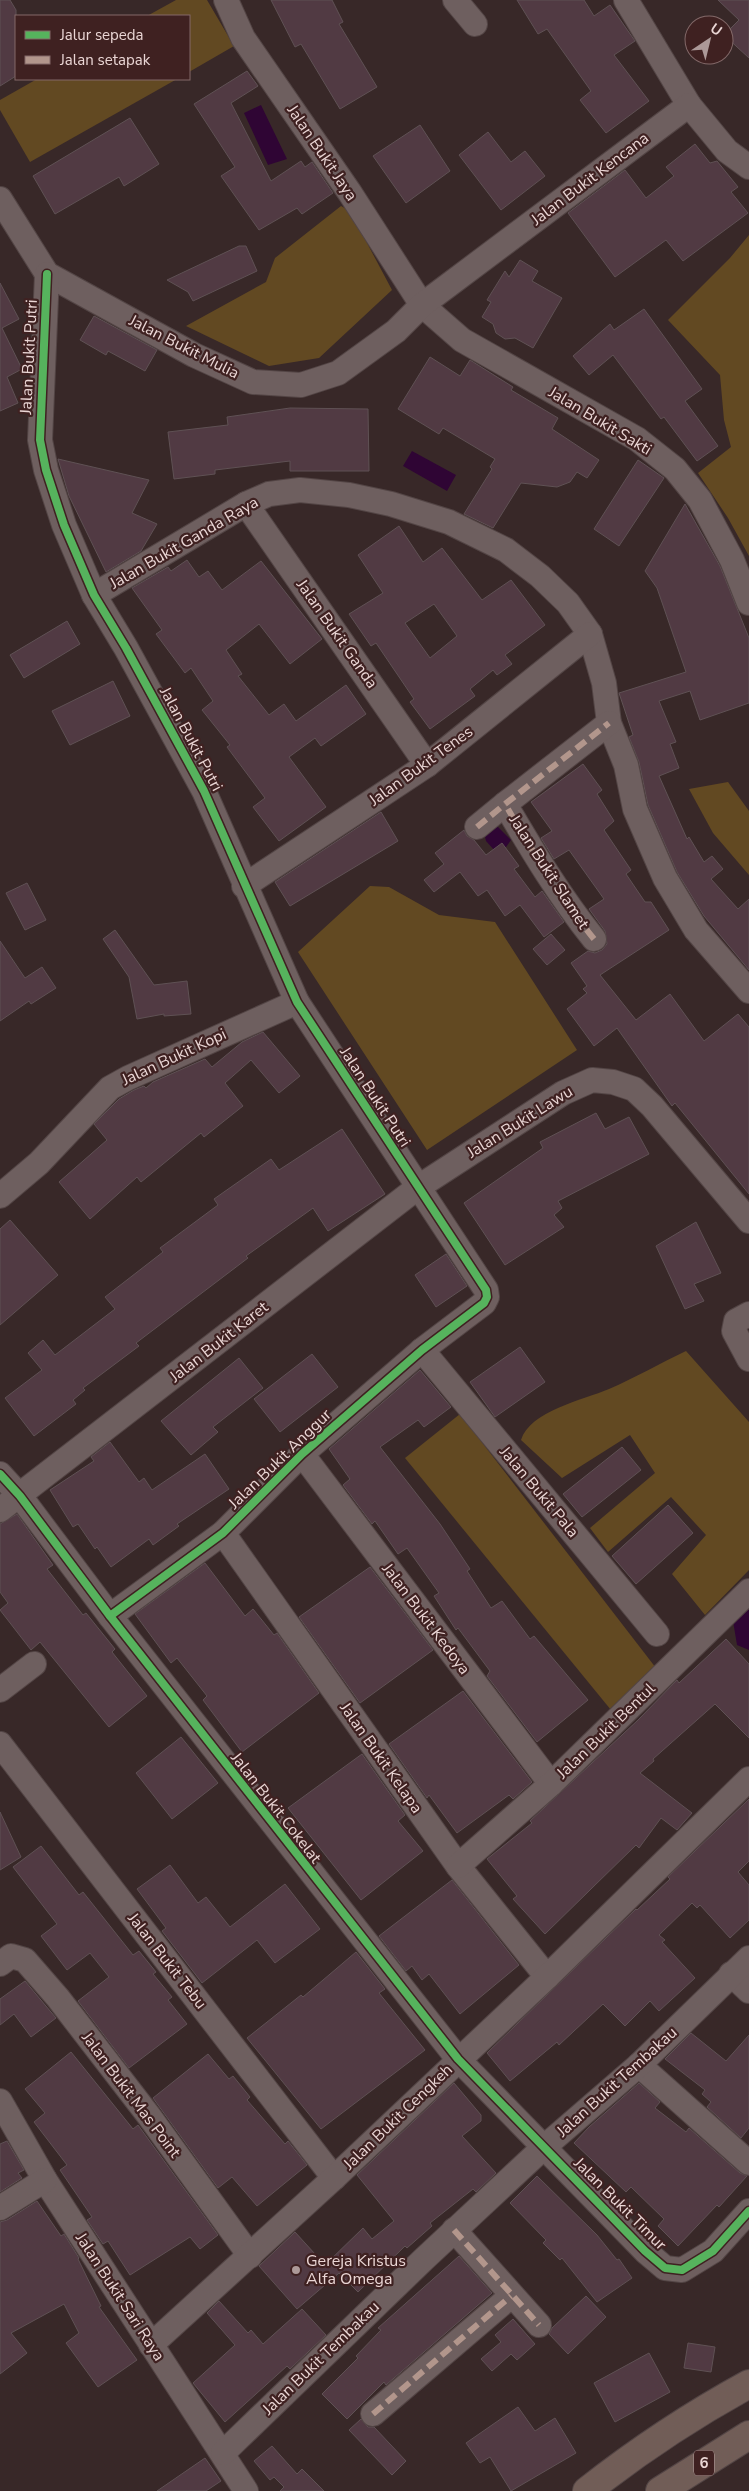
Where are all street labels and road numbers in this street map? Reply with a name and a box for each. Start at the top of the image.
street label: Jalan Bukit Jaya [281,100,362,205]
street label: Jalan Bukit Kencana [526,127,653,231]
street label: Jalan Bukit Putri [15,299,43,416]
street label: Jalan Bukit Mulia [124,309,243,384]
street label: Jalan Bukit Sakti [543,381,656,460]
street label: Jalan Bukit Ganda Raya [105,491,262,595]
street label: Jalan Bukit Ganda [291,574,383,693]
street label: Jalan Bukit Putri [154,682,228,795]
street label: Jalan Bukit Tenes [364,721,477,812]
street label: Jalan Bukit Slamet [503,810,594,934]
street label: Jalan Bukit Kopi [117,1023,230,1091]
street label: Jalan Bukit Putri [334,1042,416,1151]
street label: Jalan Bukit Lawu [462,1081,577,1164]
street label: Jalan Bukit Karet [164,1296,273,1388]
street label: Jalan Bukit Anggur [223,1404,337,1515]
street label: Jalan Bukit Pala [494,1441,584,1542]
street label: Jalan Bukit Kedoya [376,1558,475,1679]
street label: Jalan Bukit Bentul [551,1678,660,1784]
street label: Jalan Bukit Kelapa [334,1697,427,1818]
street label: Jalan Bukit Cokelat [225,1747,327,1868]
street label: Jalan Bukit Tebu [122,1908,212,2014]
street label: Jalan Bukit Tembakau [551,2022,682,2143]
street label: Jalan Bukit Mas Point [76,2027,186,2163]
street label: Jalan Bukit Cengkeh [338,2059,457,2176]
street label: Jalan Bukit Timur [568,2152,671,2255]
street label: Jalan Bukit Sari Raya [70,2228,170,2365]
street label: Jalan Bukit Tembakau [257,2296,384,2420]
road number: 6 [694,2450,714,2476]

